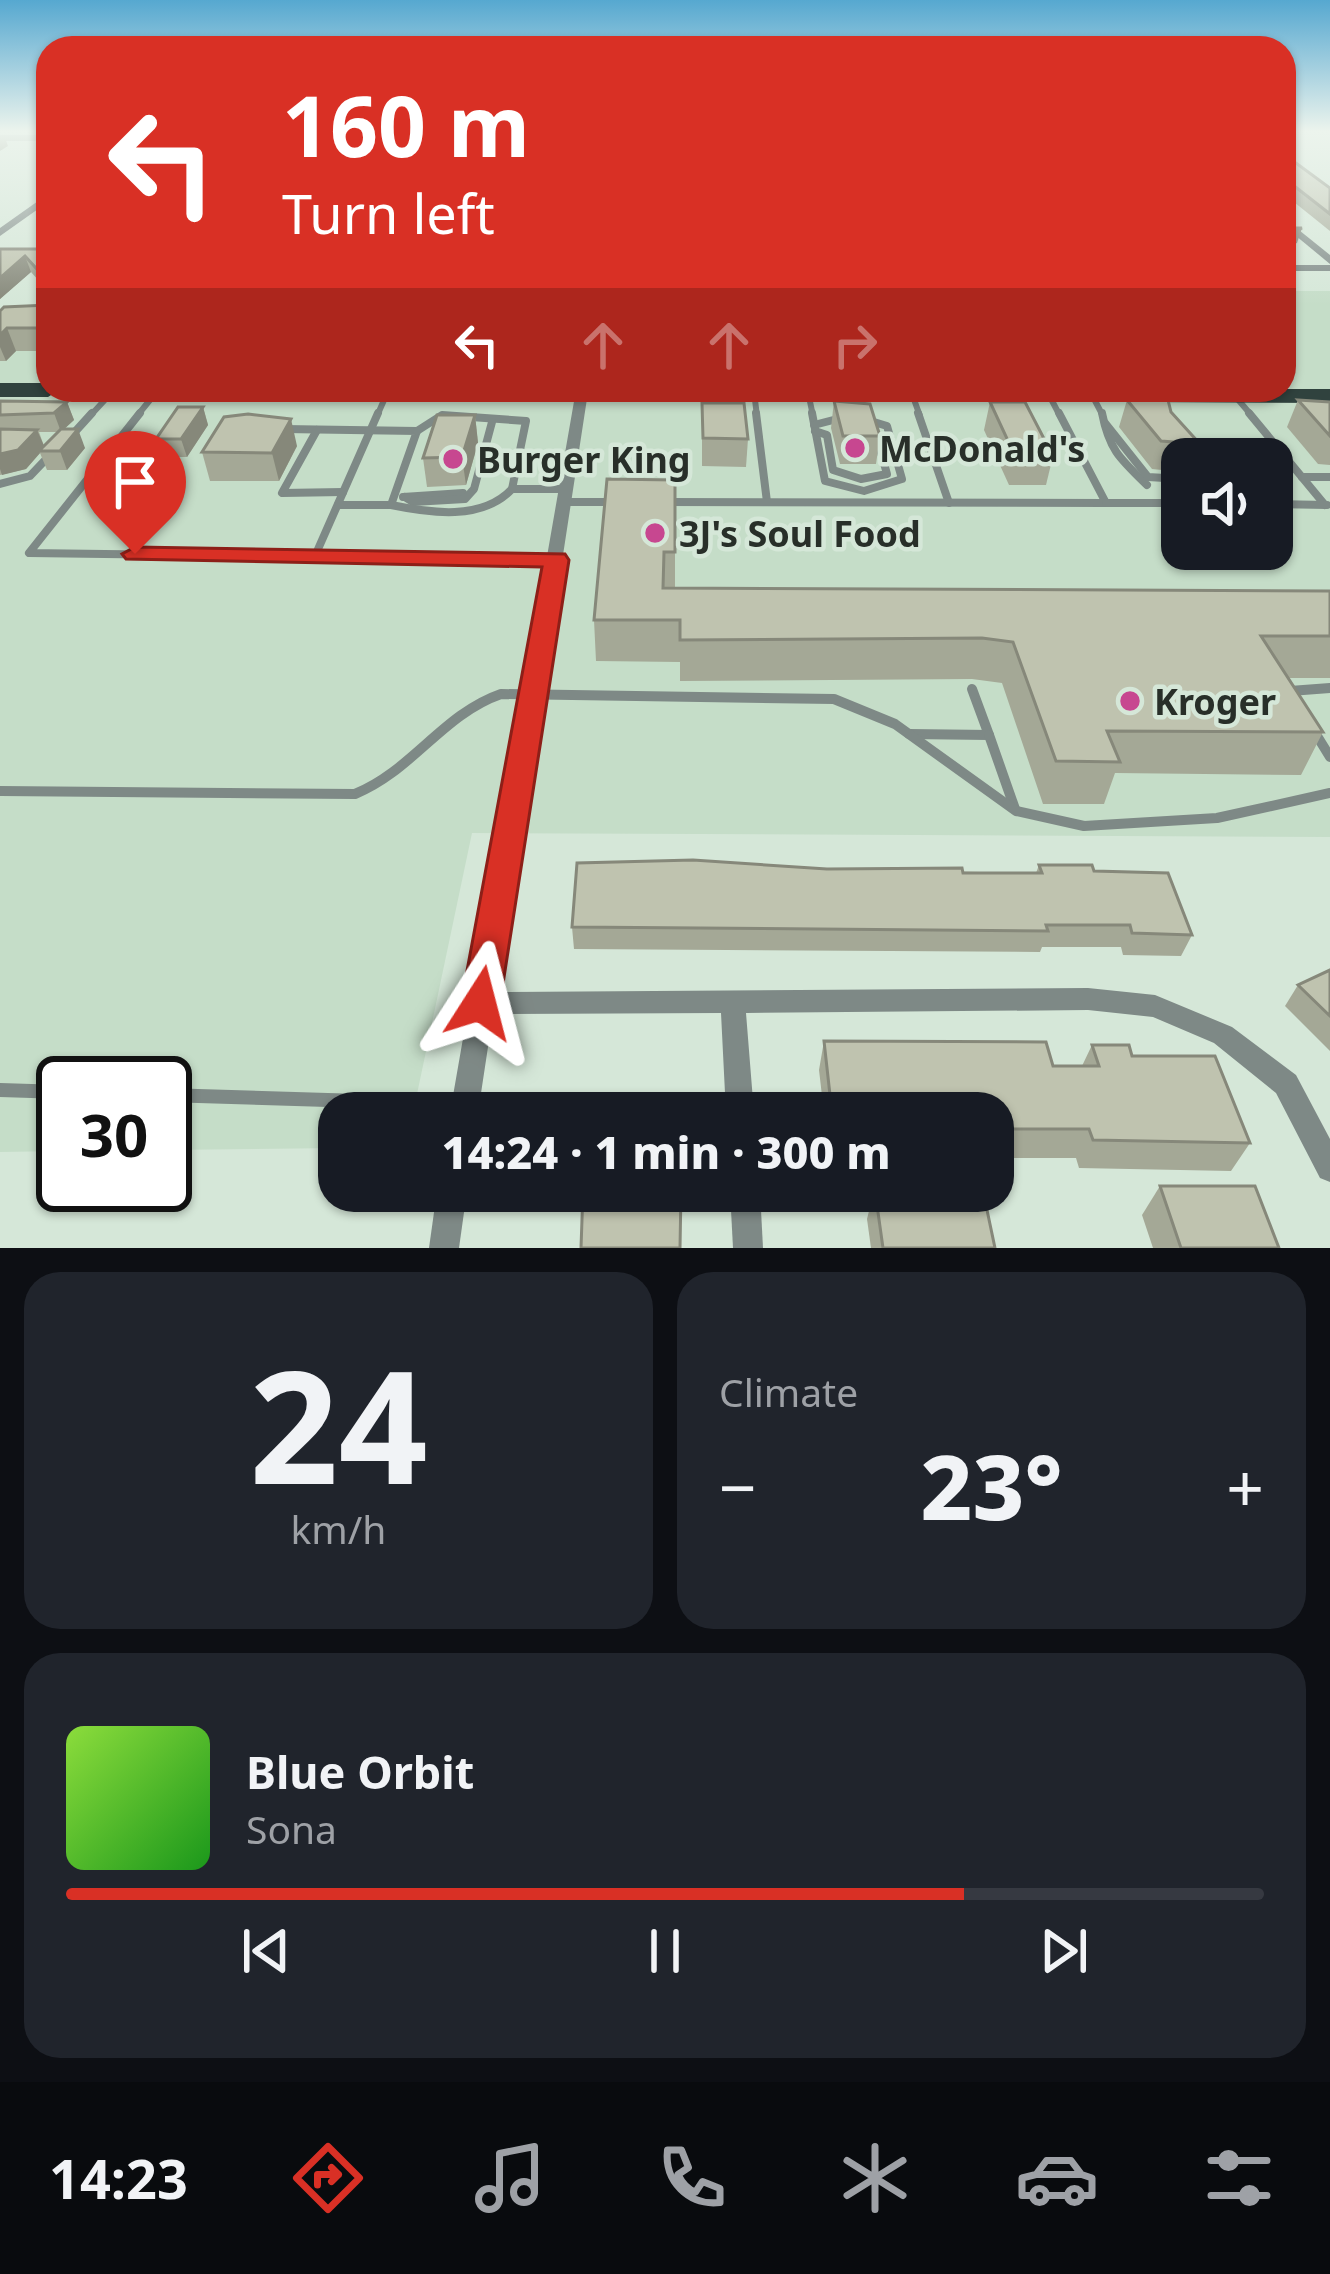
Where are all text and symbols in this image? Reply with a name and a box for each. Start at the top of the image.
text: 160 m [282,67,530,182]
icon: left [84,84,240,240]
text: Turn left [282,176,495,250]
icon: left [444,312,510,378]
icon: ahead [570,312,636,378]
icon: ahead [696,312,762,378]
icon: right [822,312,888,378]
place label: McDonald's [879,424,1085,473]
pin [84,431,186,554]
place label: Burger King [477,435,691,484]
marker: McDonald's [842,435,868,461]
map controls [1161,438,1293,570]
button: sound [1161,438,1293,570]
marker: Burger King [440,446,466,472]
icon: arrive [102,449,168,515]
place label: 3J's Soul Food [679,509,921,558]
marker: 3J's Soul Food [642,520,668,546]
place label: Kroger [1154,677,1276,726]
marker: Kroger [1117,688,1143,714]
position arrow [417,940,543,1066]
speed limit sign: 30 [36,1056,192,1212]
text: 14:24 · 1 min · 300 m [441,1121,891,1182]
text: 24 [249,1317,428,1530]
text: Climate [719,1365,858,1418]
text: 23° [920,1424,1063,1546]
text: − [719,1441,757,1531]
text: + [1226,1441,1264,1531]
text: km/h [291,1502,386,1555]
text: Blue Orbit [246,1741,474,1802]
text: Sona [246,1802,337,1855]
icon: previous [233,1918,299,1984]
icon: pause [632,1918,698,1984]
icon: next [1031,1918,1097,1984]
icon: directions [286,2136,370,2220]
icon: music [468,2136,552,2220]
icon: phone [650,2136,734,2220]
icon: climate [833,2136,917,2220]
icon: car [1015,2136,1099,2220]
icon: filters [1197,2136,1281,2220]
text: 14:23 [49,2141,188,2215]

